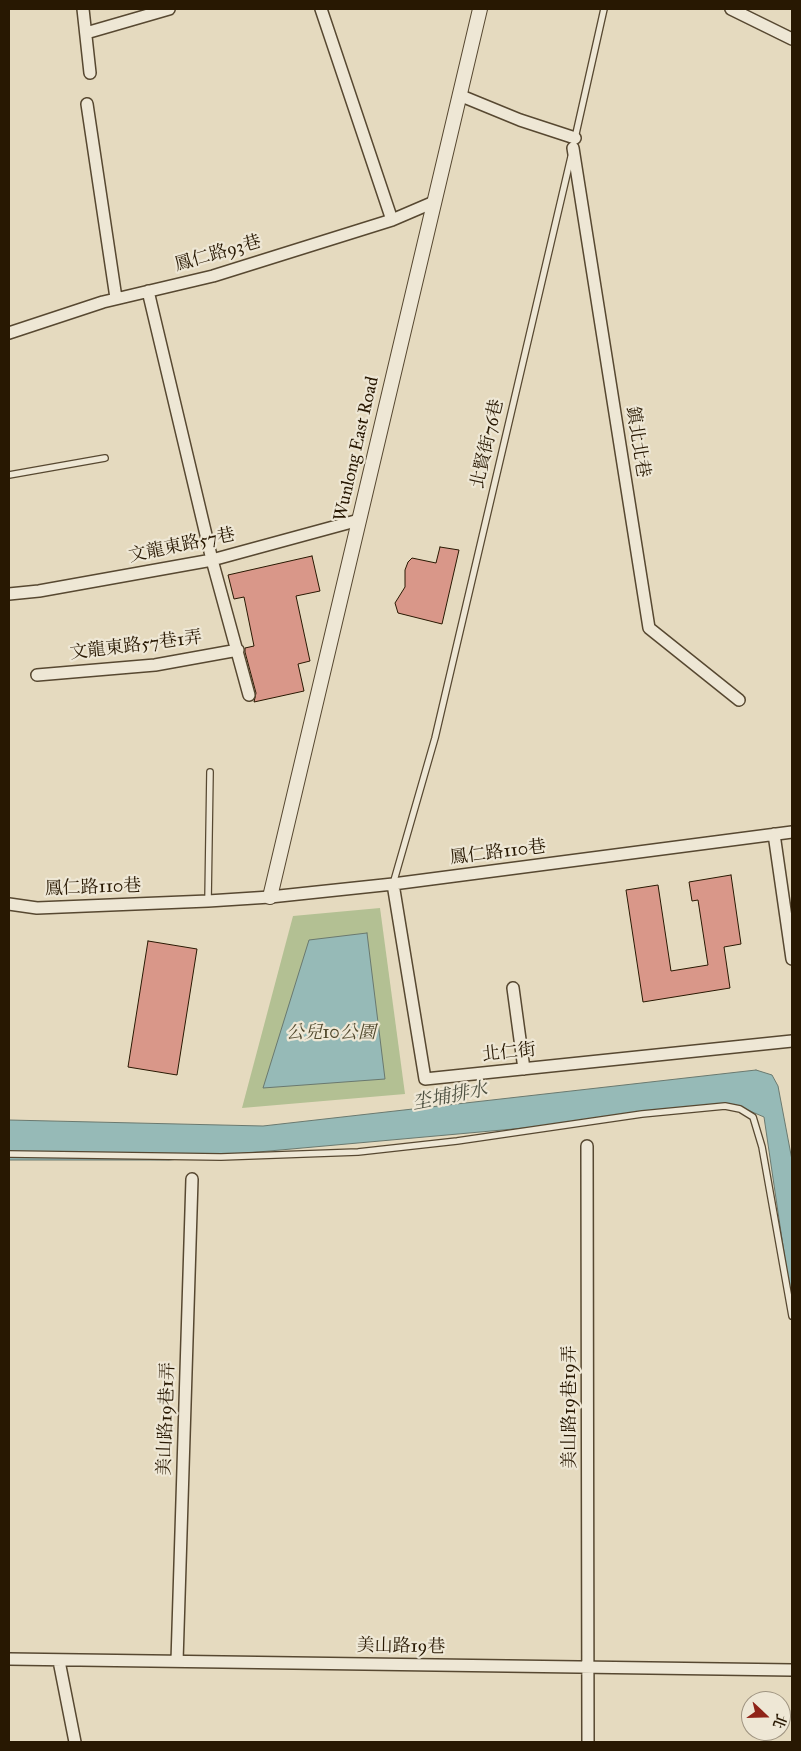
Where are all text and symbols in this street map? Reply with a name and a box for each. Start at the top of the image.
street label: 鳳仁路93巷 [172,231,264,277]
street label: Wunlong East Road [330,375,384,523]
street label: 北賢街76巷 [467,397,509,491]
street label: 鎮北北巷 [621,405,653,479]
street label: 文龍東路57巷 [127,524,237,568]
street label: 文龍東路57巷1弄 [69,627,203,665]
street label: 鳳仁路110巷 [449,836,547,870]
street label: 鳳仁路110巷 [44,876,142,900]
park label: 公兒10公園 [286,1023,376,1045]
street label: 北仁街 [481,1039,537,1067]
water label: 坔埔排水 [411,1079,489,1115]
street label: 美山路19巷19弄 [560,1345,582,1469]
street label: 美山路19巷1弄 [154,1362,180,1476]
street label: 美山路19巷 [356,1635,446,1659]
north arrow [741,1691,791,1741]
text: 北 [769,1712,790,1731]

